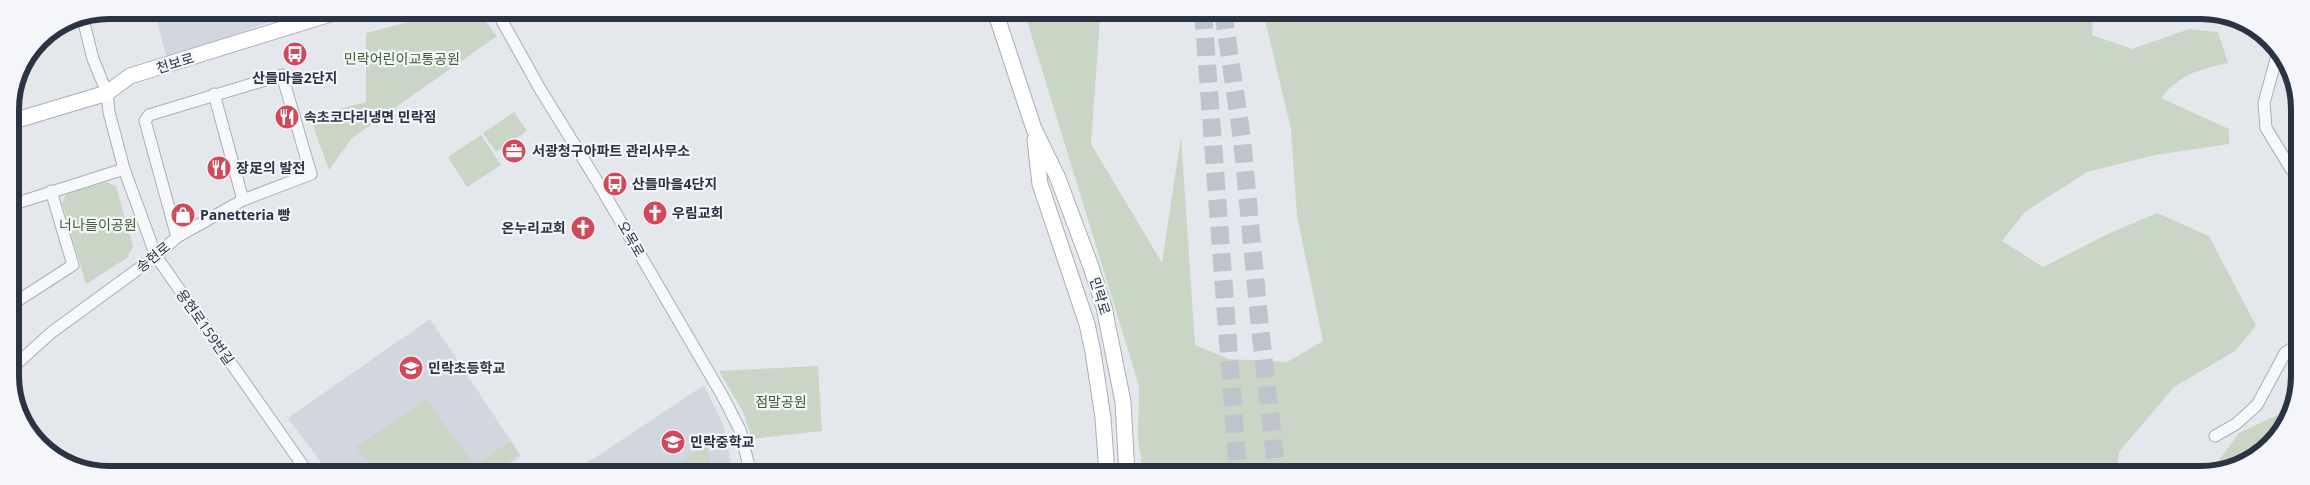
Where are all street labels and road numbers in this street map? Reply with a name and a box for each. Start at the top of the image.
street label: 천보로 [154,48,196,77]
street label: 오목로 [614,217,649,260]
street label: 송현로 [132,237,174,276]
street label: 민락로 [1086,275,1115,317]
street label: 용현로159번길 [172,285,239,368]

